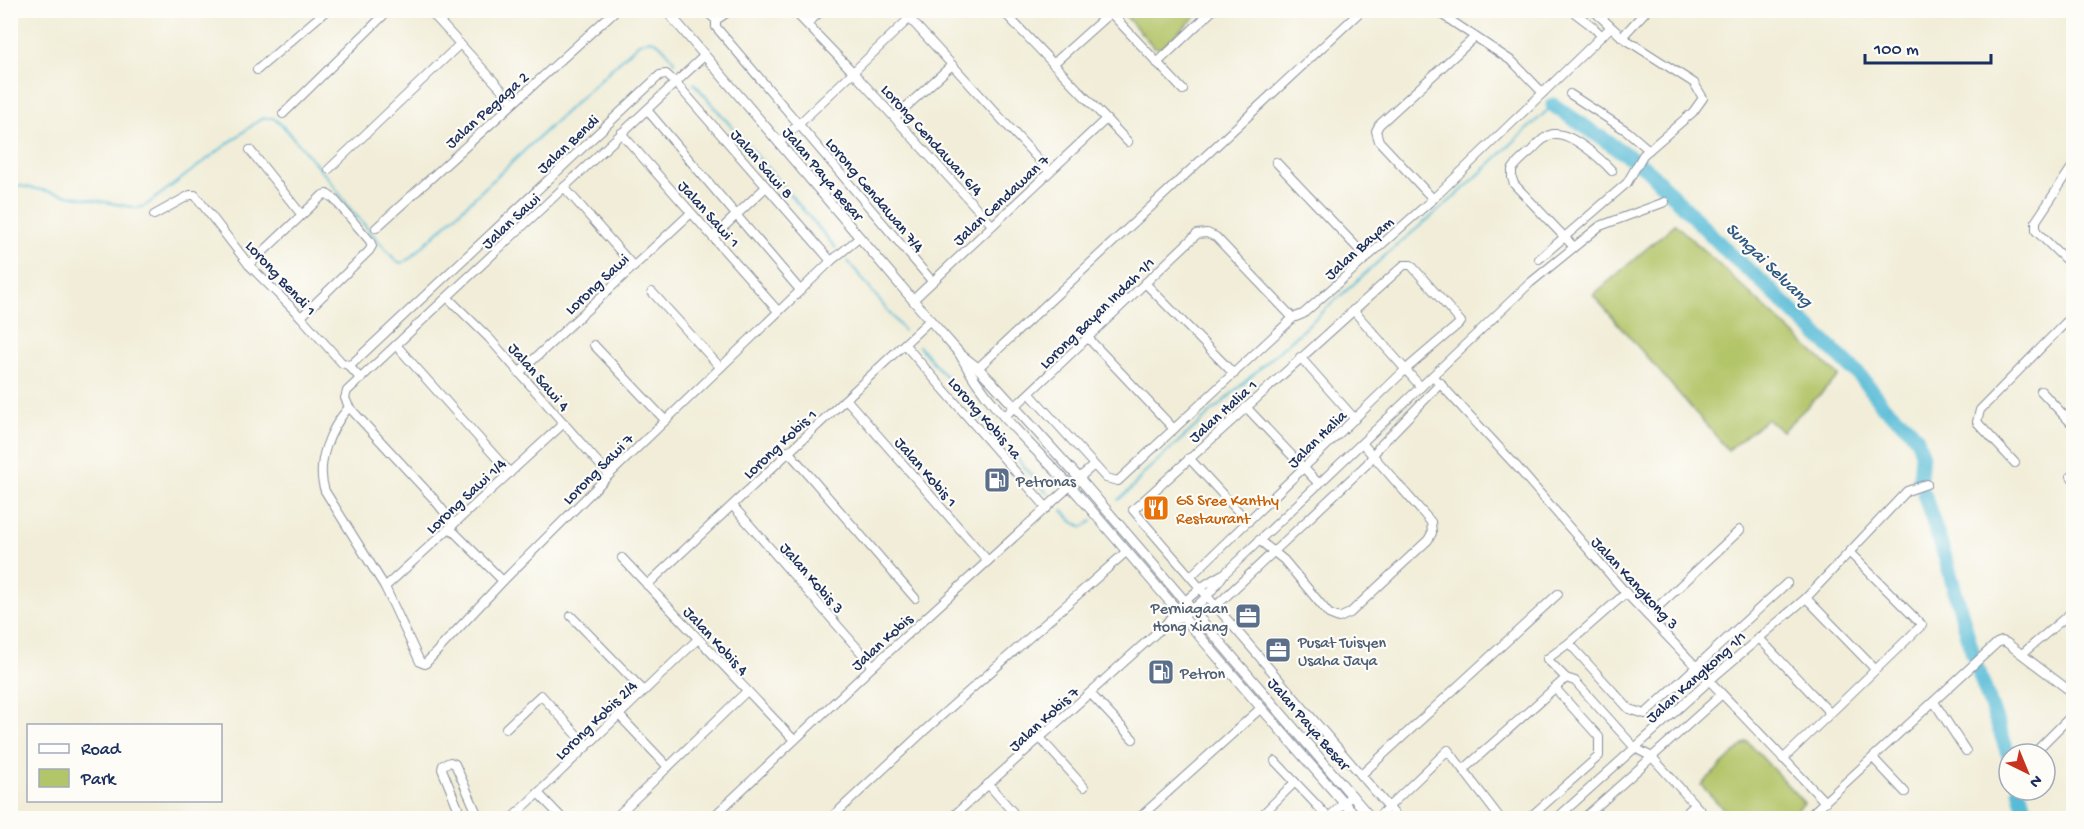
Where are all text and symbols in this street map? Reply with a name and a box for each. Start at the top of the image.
scale bar [1865,27,1991,65]
text: 100 m [1873,40,1919,61]
street label: Jalan Pegaga 2 [443,69,534,154]
street label: Lorong Cendawan 6/4 [875,82,986,201]
street label: Jalan Bendi [534,112,604,179]
street label: Jalan Paya Besar [777,125,867,227]
street label: Jalan Sawi 8 [725,127,796,204]
street label: Lorong Cendawan 7/4 [820,135,927,258]
street label: Jalan Cendawan 7 [950,152,1055,251]
street label: Jalan Sawi 1 [672,178,742,253]
street label: Jalan Sawi [479,191,546,255]
street label: Jalan Bayam [1322,213,1399,286]
water label: Sungai Seluang [1720,219,1817,314]
street label: Lorong Bendi 1 [240,238,319,321]
street label: Lorong Sawi [562,251,634,320]
street label: Lorong Bayan Indah 1/1 [1037,255,1160,374]
street label: Jalan Sawi 4 [502,340,573,417]
street label: Lorong Kobis 1a [943,374,1025,465]
street label: Jalan Halia 1 [1186,377,1262,448]
street label: Lorong Kobis 1 [741,407,822,484]
street label: Jalan Halia [1285,407,1353,473]
street label: Lorong Sawi 7 [560,430,640,510]
street label: Jalan Kobis 1 [889,434,960,512]
street label: Lorong Sawi 1/4 [423,455,512,539]
fuel station icon: Petronas [982,465,1012,495]
place label: Petronas [1015,474,1077,493]
restaurant icon: GS Sree Kanthy Restaurant [1141,493,1171,523]
place label: GS Sree Kanthy Restaurant [1176,493,1279,530]
street label: Jalan Kangkong 3 [1586,534,1681,635]
street label: Jalan Kobis 3 [774,540,846,619]
place label: Perniagaan Hong Xiang [1150,601,1228,638]
office icon: Perniagaan Hong Xiang [1233,601,1263,631]
street label: Jalan Kobis 4 [678,604,751,681]
street label: Jalan Kobis [849,610,919,676]
street label: Jalan Kangkong 1/1 [1643,629,1751,729]
office icon: Pusat Tuisyen Usaha Jaya [1263,635,1293,665]
place label: Pusat Tuisyen Usaha Jaya [1297,635,1387,672]
fuel station icon: Petron [1146,657,1176,687]
place label: Petron [1179,666,1226,685]
street label: Jalan Paya Besar [1262,675,1354,776]
street label: Lorong Kobis 2/4 [552,677,643,765]
street label: Jalan Kobis 7 [1006,684,1085,757]
legend [27,724,222,802]
text: Road [81,740,122,761]
north arrow [1997,742,2057,802]
text: Park [80,770,117,791]
text: N [2024,770,2045,791]

